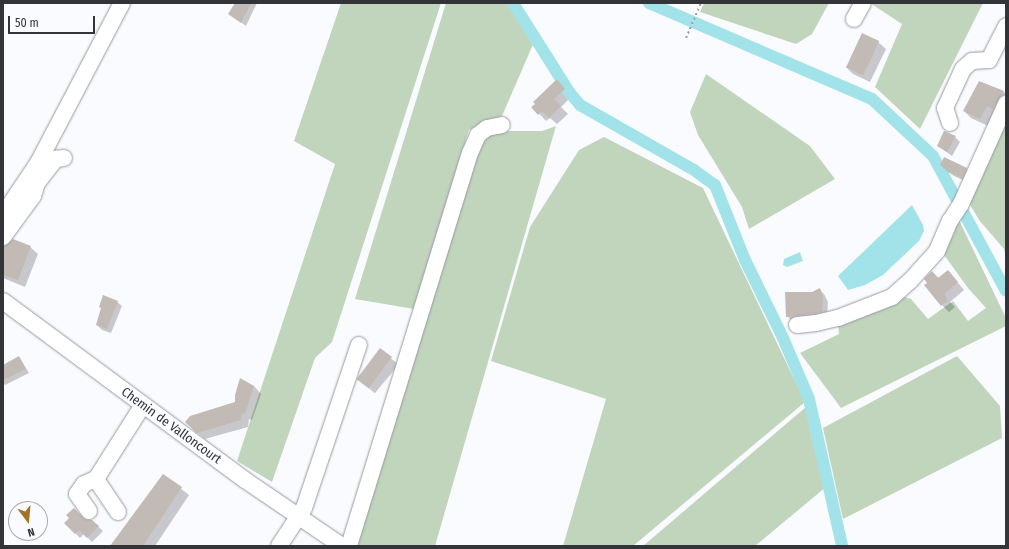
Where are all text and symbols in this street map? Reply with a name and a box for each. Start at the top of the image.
scale bar [10,8,97,34]
text: 50 m [15,16,39,30]
street label: Chemin de Valloncourt [118,384,224,468]
north arrow [8,501,48,541]
text: N [26,525,36,539]

